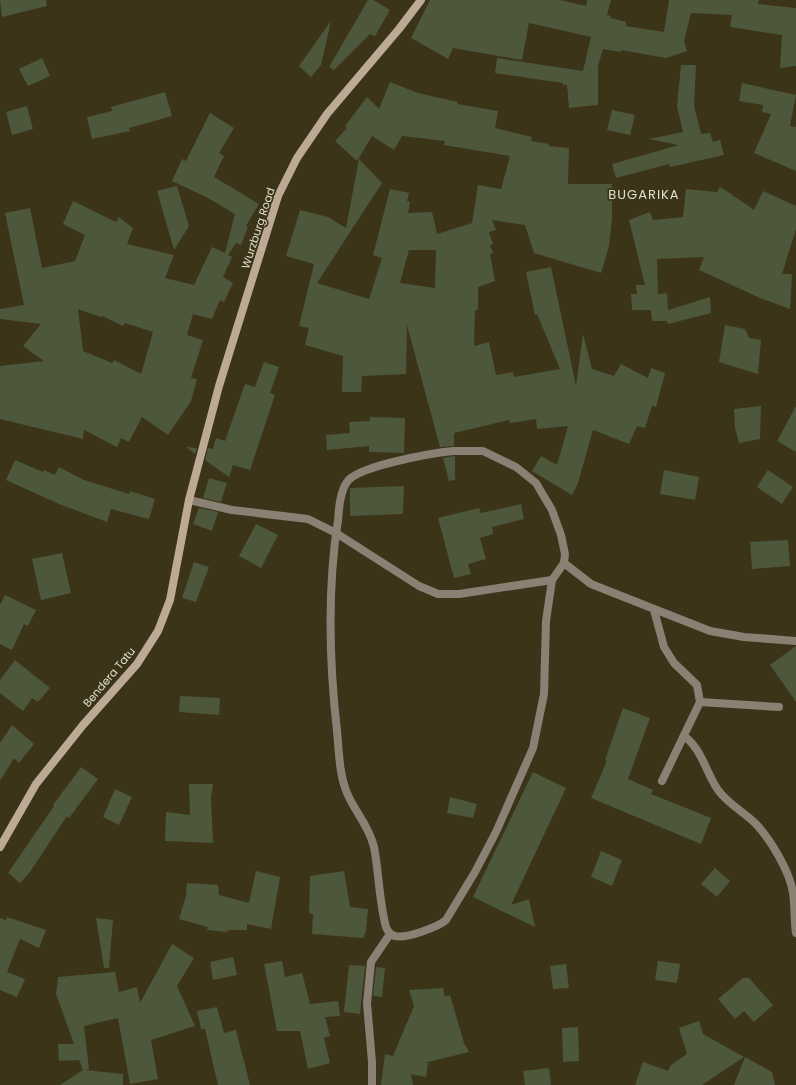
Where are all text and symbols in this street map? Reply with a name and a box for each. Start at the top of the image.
street label: Wurzburg Road [237,185,279,271]
district label: BUGARIKA [608,185,680,204]
street label: Bendera Tatu [79,644,139,710]

